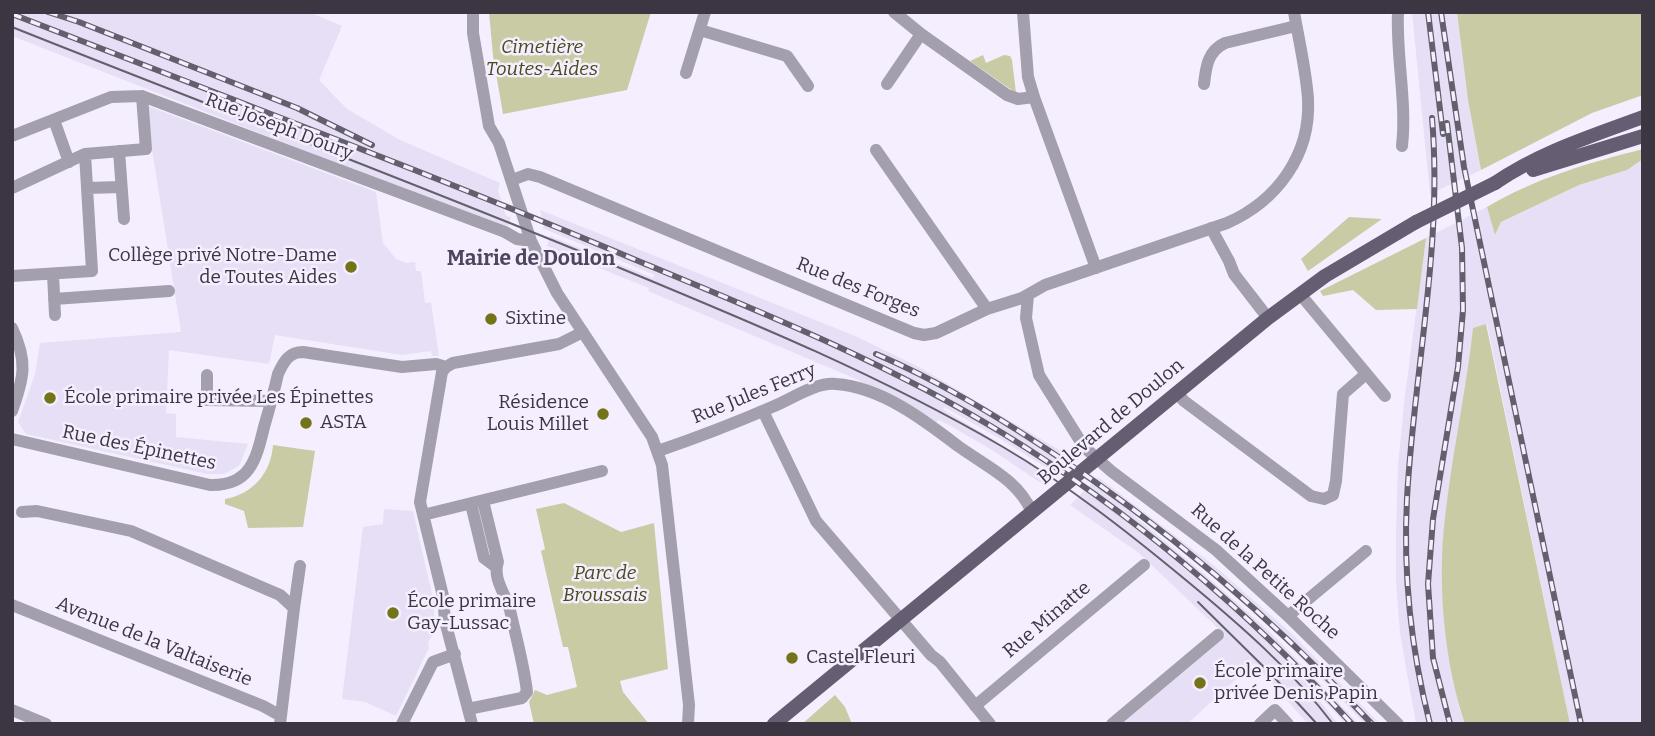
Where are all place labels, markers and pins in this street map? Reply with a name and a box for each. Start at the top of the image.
place label: Collège privé Notre-Dame de Toutes Aides [108,245,337,289]
marker: Collège privé Notre-Dame de Toutes Aides [343,259,359,275]
place label: Sixtine [505,308,566,330]
marker: Sixtine [483,311,499,327]
place label: École primaire privée Les Épinettes [64,387,374,409]
marker: École primaire privée Les Épinettes [42,390,58,406]
place label: Résidence Louis Millet [487,392,589,436]
marker: Résidence Louis Millet [595,406,611,422]
place label: ASTA [320,412,367,434]
marker: ASTA [298,415,314,431]
place label: École primaire Gay-Lussac [407,591,536,635]
marker: École primaire Gay-Lussac [385,605,401,621]
place label: Castel Fleuri [806,647,916,669]
marker: Castel Fleuri [784,650,800,666]
place label: École primaire privée Denis Papin [1214,661,1378,705]
marker: École primaire privée Denis Papin [1192,675,1208,691]

